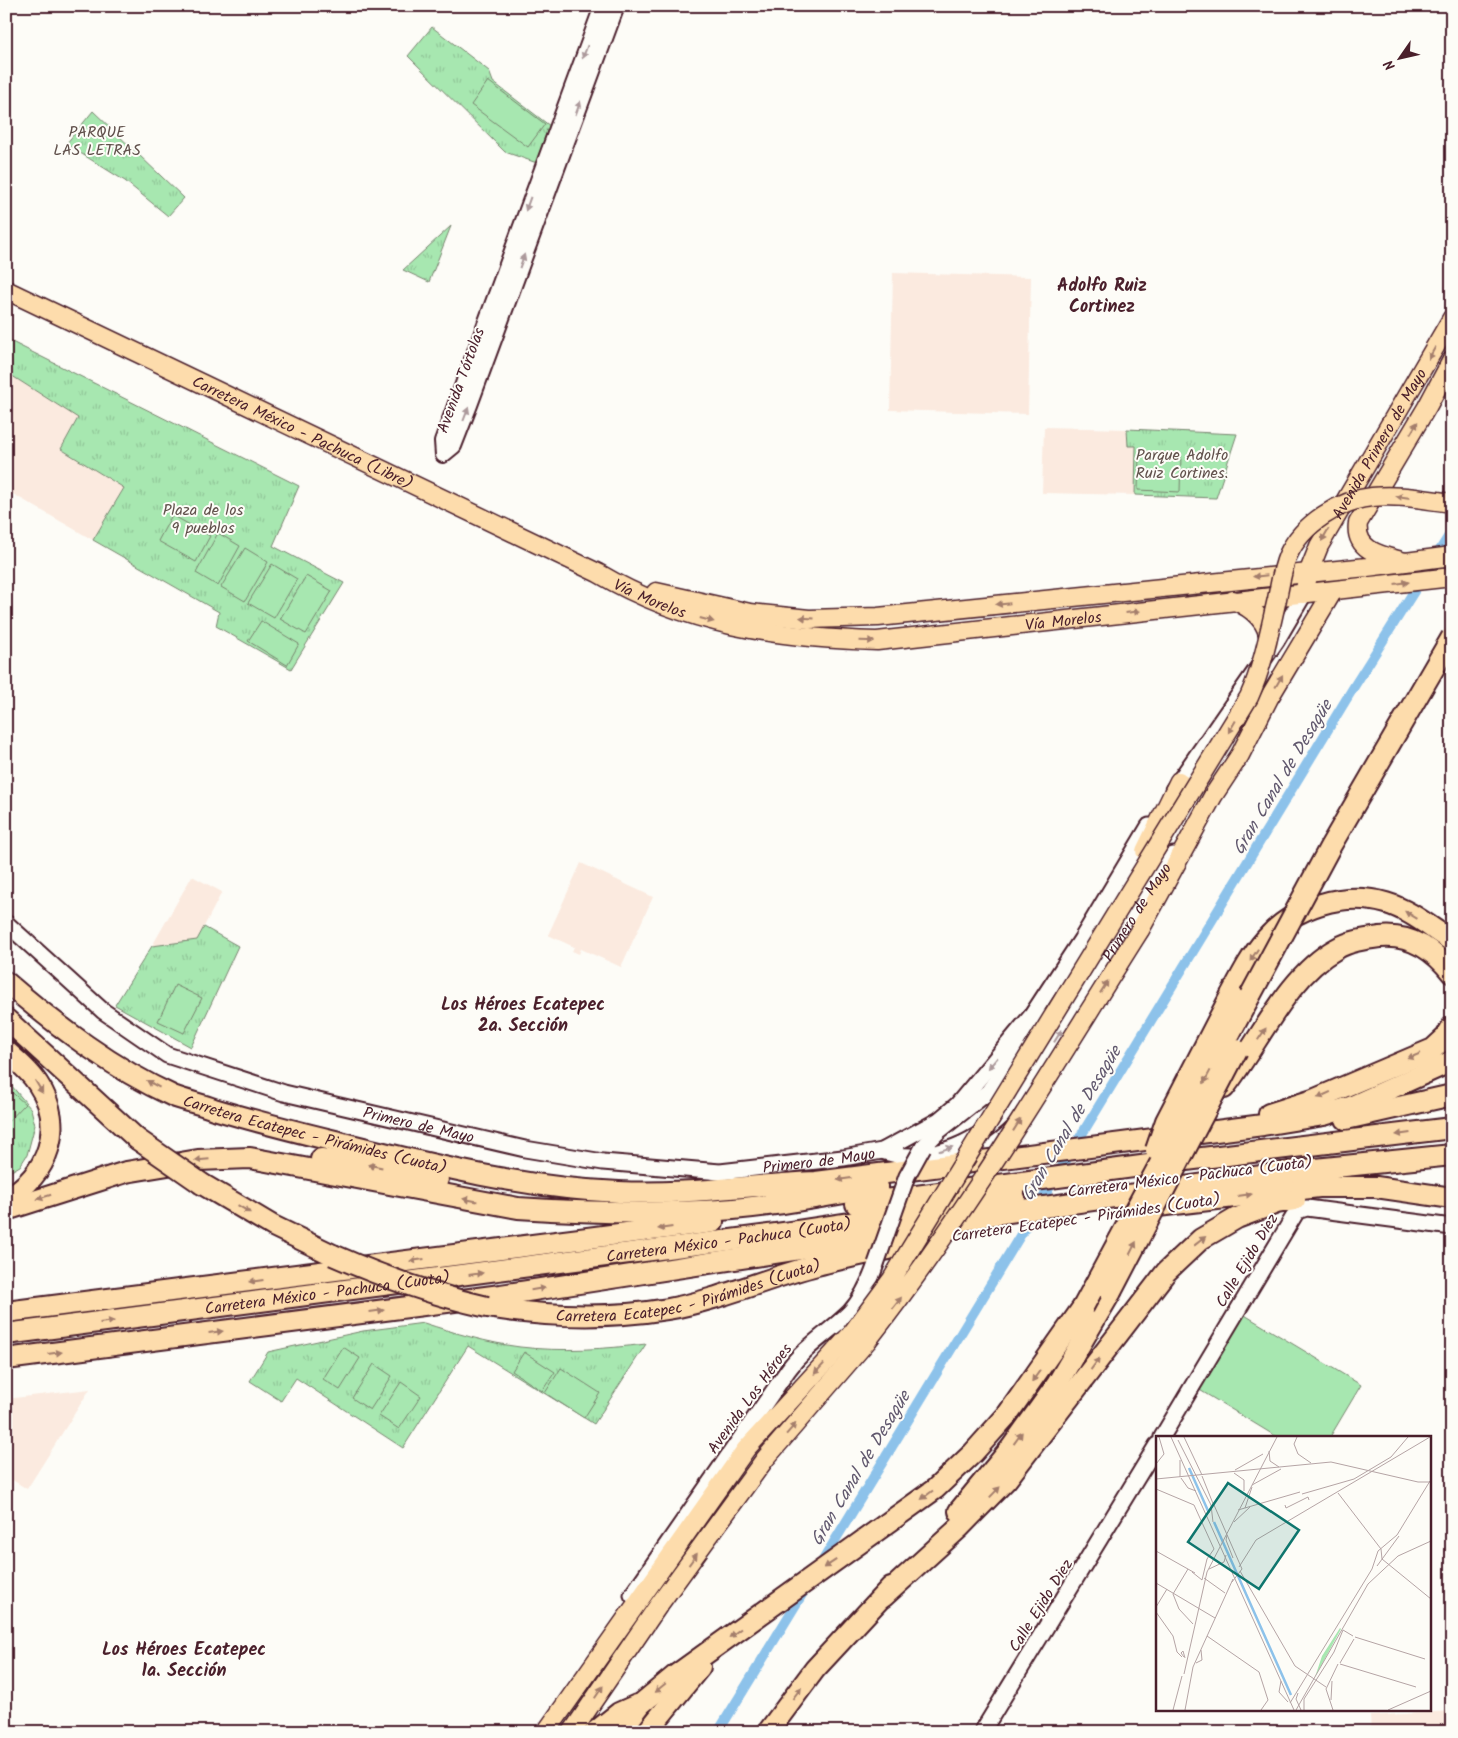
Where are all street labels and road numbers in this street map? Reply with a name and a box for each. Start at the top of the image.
street label: Avenida Tórtolas [431,324,492,437]
street label: Avenida Primero de Mayo [1326,364,1434,525]
street label: Carretera México - Pachuca (Libre) [187,370,417,497]
street label: Vía Morelos [609,573,689,626]
street label: Vía Morelos [1024,605,1103,638]
street label: Primero de Mayo [1096,858,1179,967]
street label: Carretera Ecatepec - Pirámides (Cuota) [180,1089,449,1181]
street label: Primero de Mayo [360,1101,476,1151]
street label: Primero de Mayo [761,1141,877,1181]
street label: Carretera México - Pachuca (Cuota) [1066,1150,1314,1205]
street label: Carretera Ecatepec - Pirámides (Cuota) [950,1187,1222,1250]
street label: Calle Ejido Diez [1209,1209,1285,1313]
street label: Carretera México - Pachuca (Cuota) [605,1212,853,1270]
street label: Carretera Ecatepec - Pirámides (Cuota) [555,1253,824,1330]
street label: Carretera México - Pachuca (Cuota) [203,1265,452,1322]
street label: Avenida Los Héroes [701,1338,799,1459]
street label: Calle Ejido Diez [1003,1554,1080,1657]

